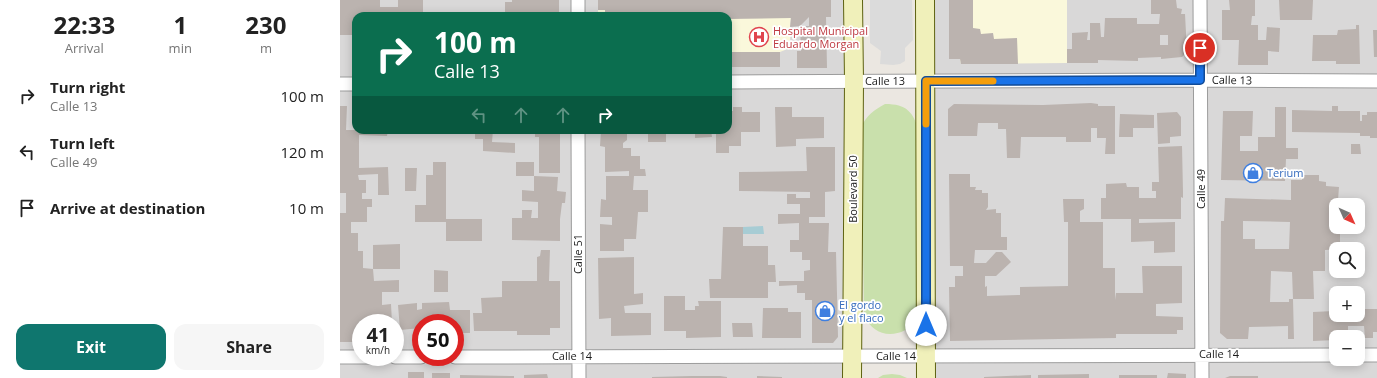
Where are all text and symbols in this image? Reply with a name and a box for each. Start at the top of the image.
text: 22:33 [53,8,115,41]
text: 1 [173,8,187,41]
text: 230 [245,8,287,41]
text: 100 m [434,23,517,61]
place label: Hospital Municipal Eduardo Morgan [773,23,868,51]
hospital icon: Hospital Municipal Eduardo Morgan [748,26,770,48]
icon: right [368,28,420,80]
pin [1183,31,1217,65]
icon: arrive [1189,37,1211,59]
text: Arrival [65,39,104,57]
text: min [169,39,192,57]
text: m [260,39,272,57]
text: Calle 13 [434,59,500,83]
street label: Calle 13 [1212,72,1252,87]
street label: Calle 13 [865,73,905,88]
text: Turn right [50,77,125,97]
icon: right [16,85,38,107]
text: 100 m [280,86,324,106]
text: Calle 13 [50,97,98,115]
icon: left [468,104,490,126]
icon: ahead [510,104,532,126]
icon: ahead [552,104,574,126]
icon: right [594,104,616,126]
text: Turn left [50,133,115,153]
icon: left [16,141,38,163]
text: 120 m [280,142,324,162]
text: Calle 49 [50,153,98,171]
street label: Boulevard 50 [845,155,860,223]
shop icon: Terium [1242,162,1264,184]
place label: Terium [1267,165,1303,180]
street label: Calle 49 [1193,169,1208,209]
icon: arrive [16,197,38,219]
text: Arrive at destination [50,198,205,218]
text: 10 m [289,198,324,218]
north arrow [1329,198,1365,234]
map controls [1329,198,1365,366]
street label: Calle 51 [570,234,585,274]
button: search [1329,242,1365,278]
button: + [1329,286,1365,322]
place label: El gordo y el flaco [839,297,884,325]
shop icon: El gordo y el flaco [814,300,836,322]
position arrow [905,304,947,346]
speed limit sign: 50 [412,314,464,366]
text: 41 [367,321,389,348]
button: Exit [16,324,166,370]
button: Share [174,324,324,370]
button: − [1329,330,1365,366]
text: km/h [366,343,390,357]
street label: Calle 14 [1199,346,1240,361]
street label: Calle 14 [552,348,593,363]
street label: Calle 14 [876,348,917,363]

